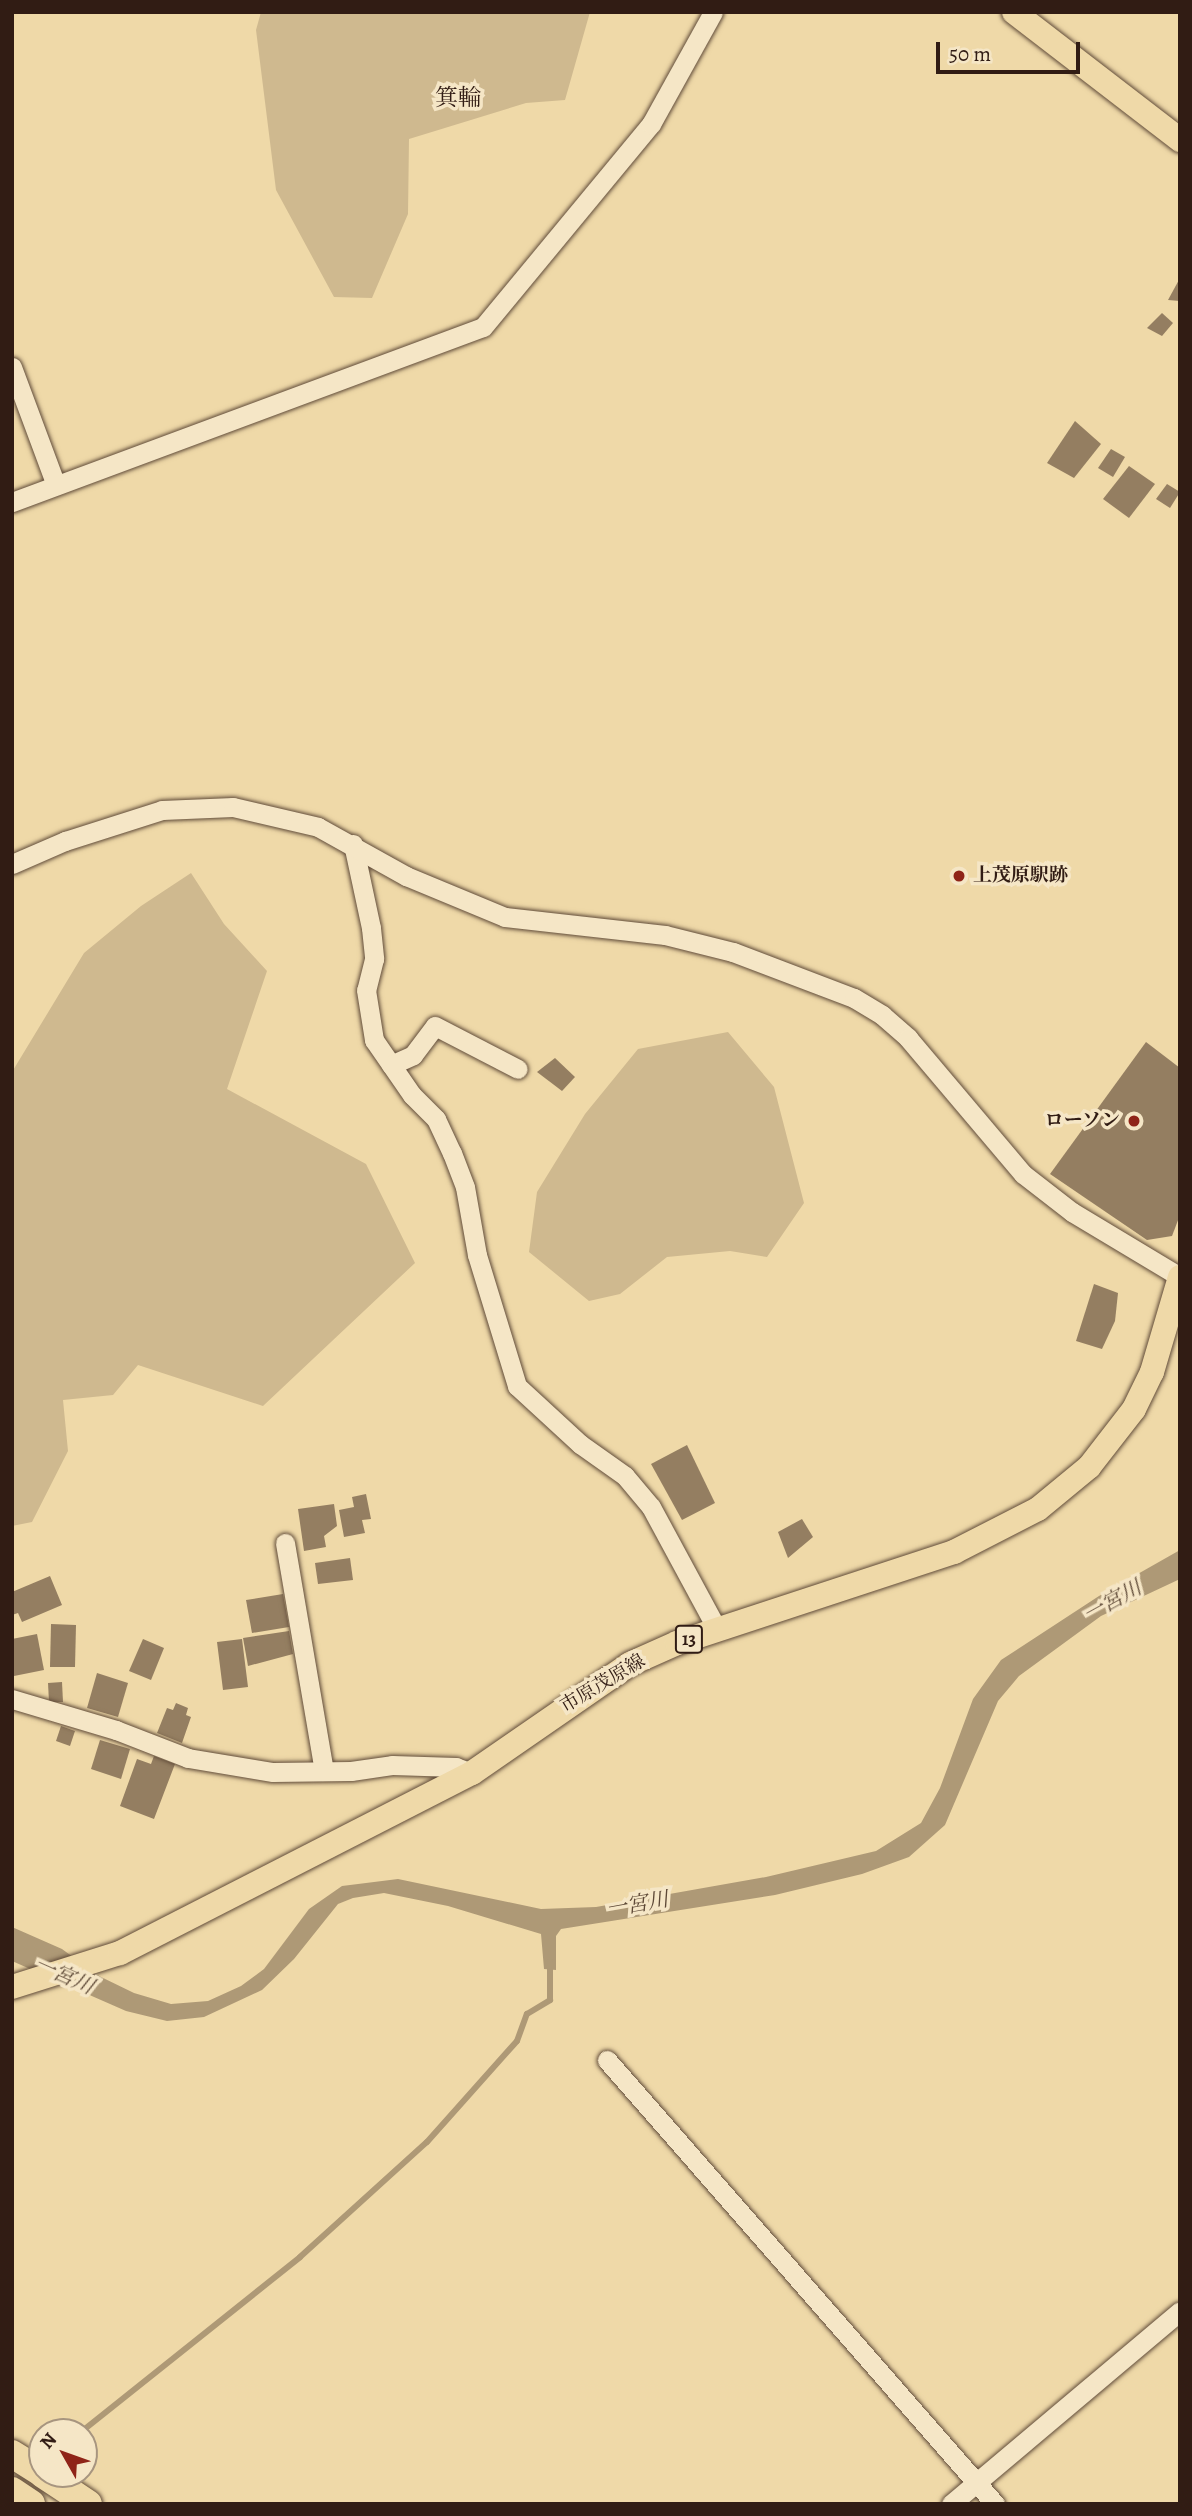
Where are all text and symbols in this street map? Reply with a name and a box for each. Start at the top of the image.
scale bar [940,28,1084,72]
text: 50 m [949,40,991,68]
district label: 箕輪 [435,84,481,112]
place label: 上茂原駅跡 [973,865,1068,887]
marker: 上茂原駅跡 [951,868,967,884]
place label: ローソン [1044,1110,1120,1132]
marker: ローソン [1126,1113,1142,1129]
water label: 一宮川 [1078,1575,1146,1627]
road number: 13 [673,1624,705,1654]
street label: 市原茂原線 [556,1650,650,1718]
water label: 一宮川 [604,1886,670,1922]
water label: 一宮川 [30,1951,98,1999]
north arrow [28,2418,98,2488]
text: N [34,2427,63,2454]

